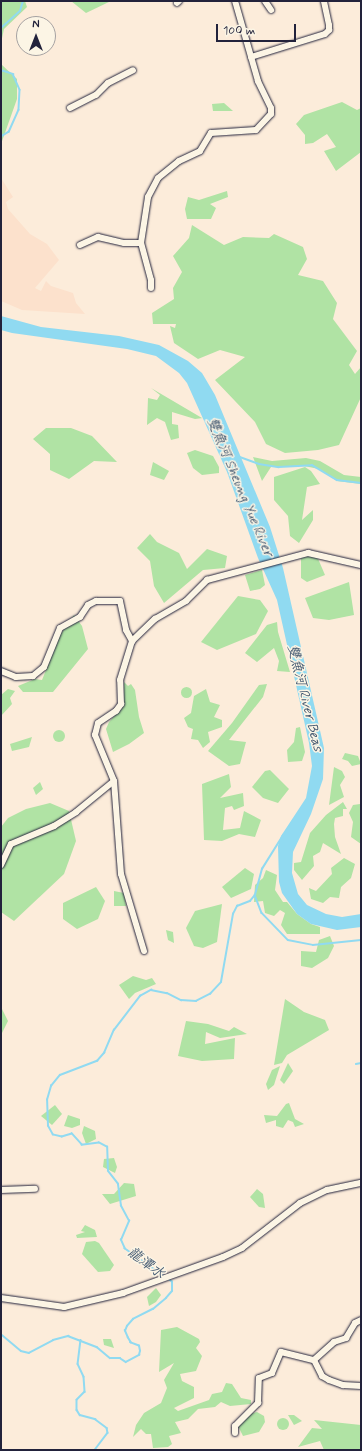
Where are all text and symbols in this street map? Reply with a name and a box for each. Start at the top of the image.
north arrow [16,16,56,56]
scale bar [218,16,298,42]
text: N [32,18,40,32]
text: 100 m [223,23,255,39]
water label: 雙魚河 Sheung Yue River [203,415,277,559]
water label: 雙魚河 River Beas [284,643,326,753]
water label: 龍潭水 [124,1244,168,1282]

